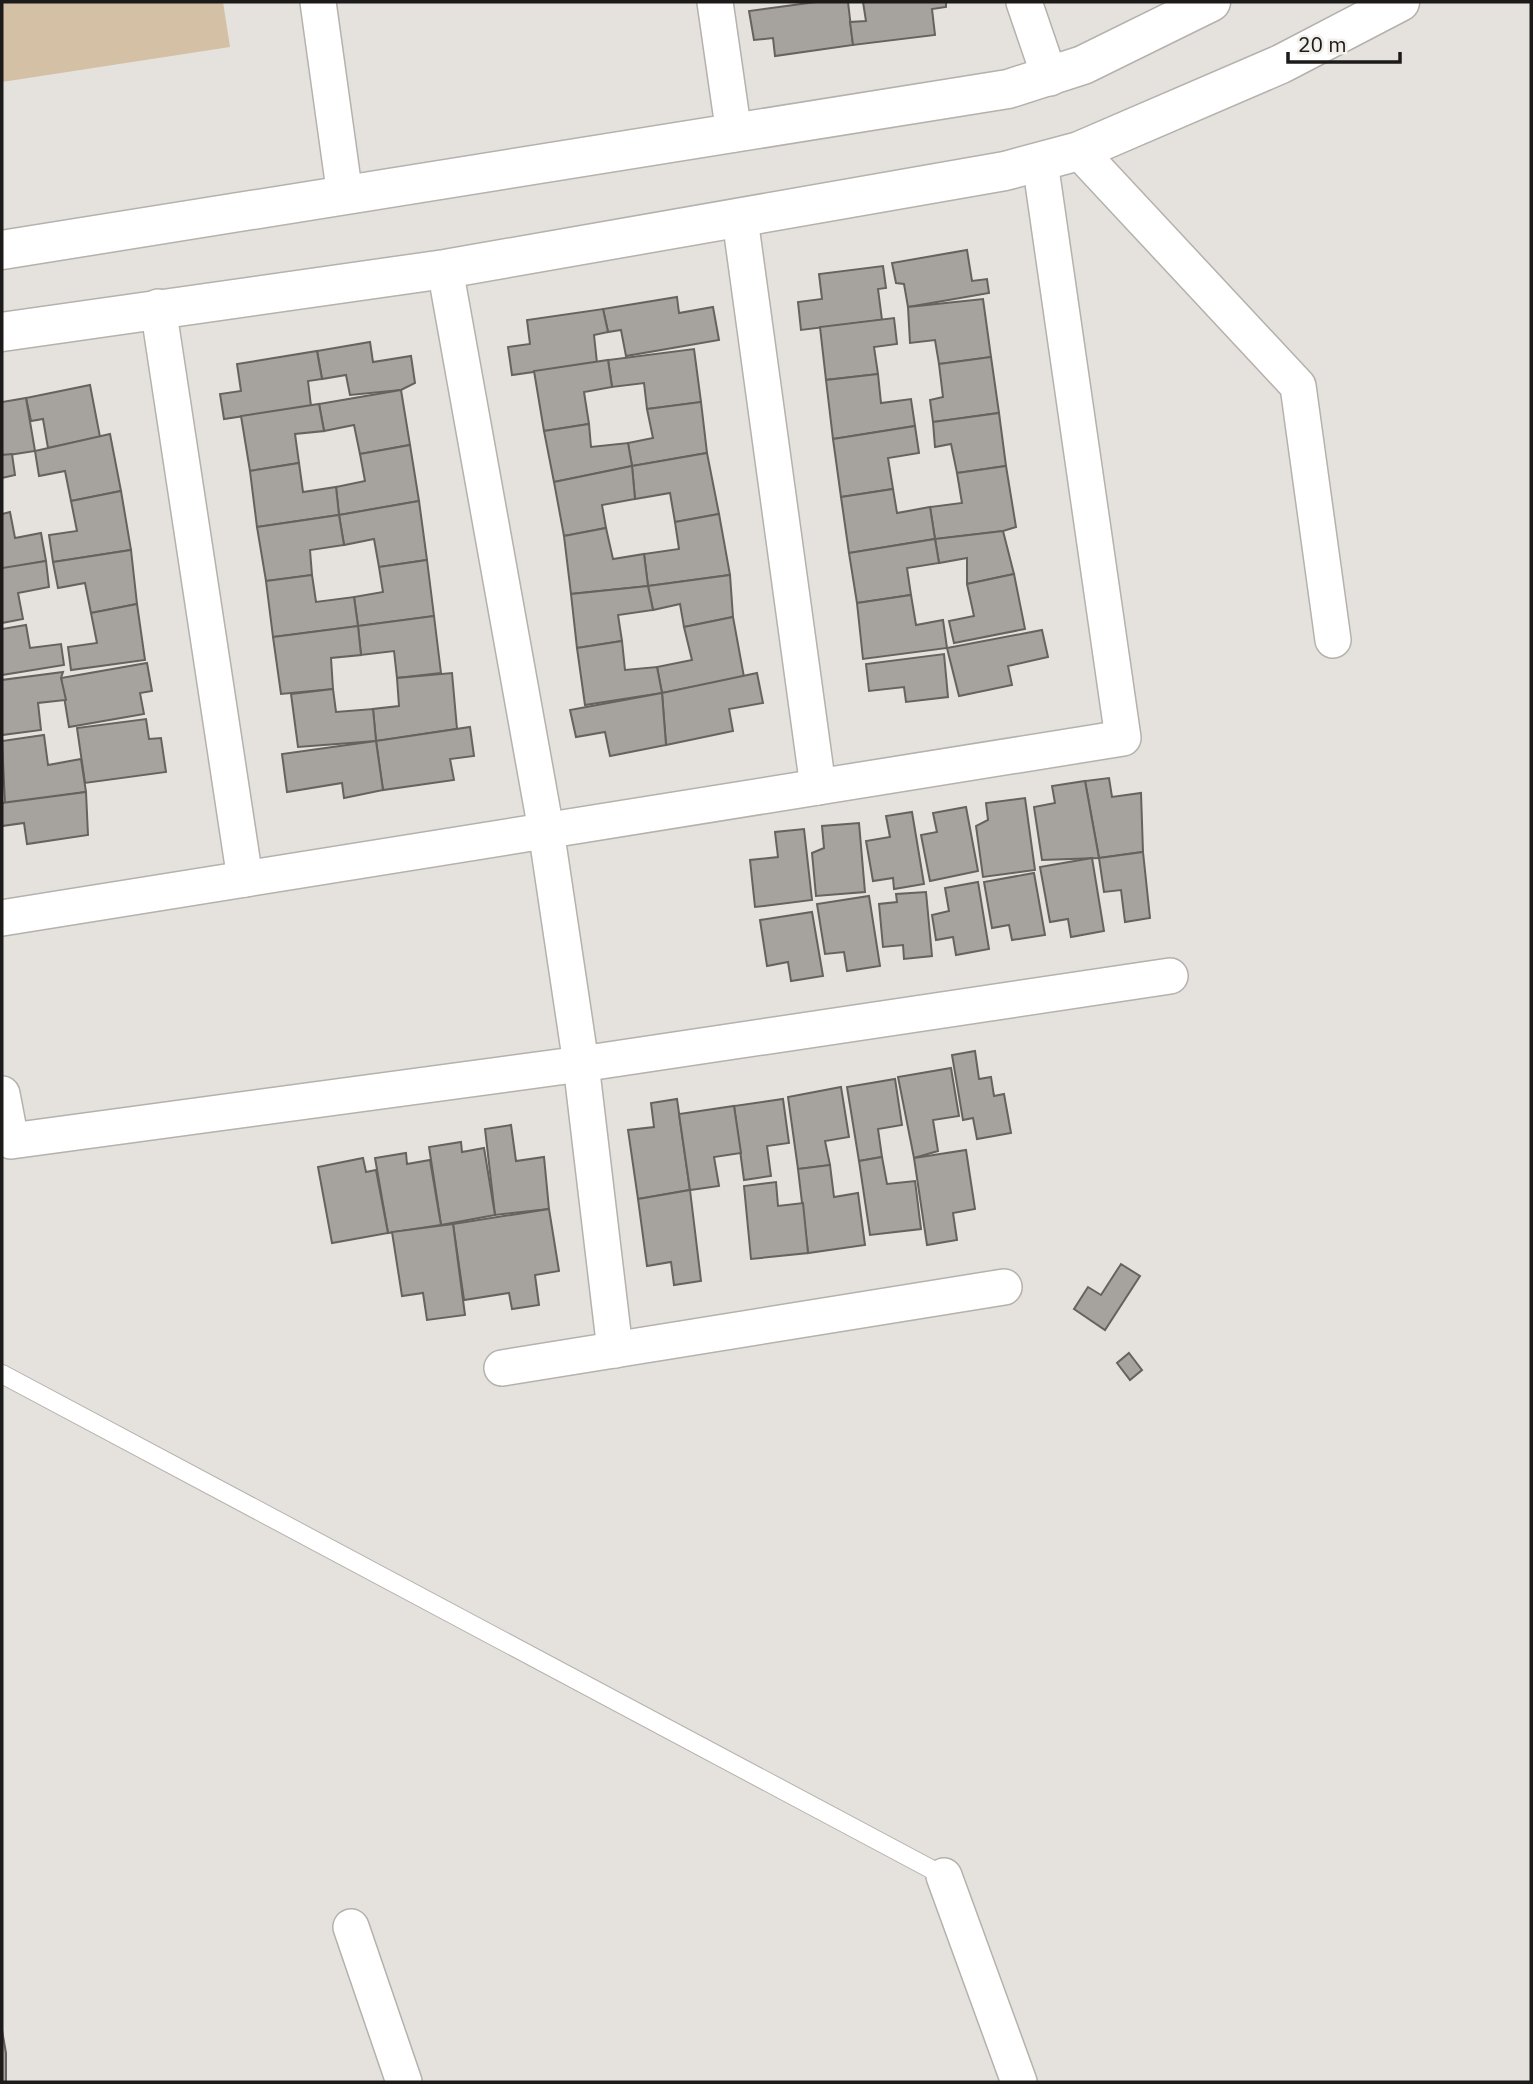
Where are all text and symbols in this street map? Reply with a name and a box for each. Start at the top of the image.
scale bar [1288,21,1400,65]
text: 20 m [1298,30,1347,58]

